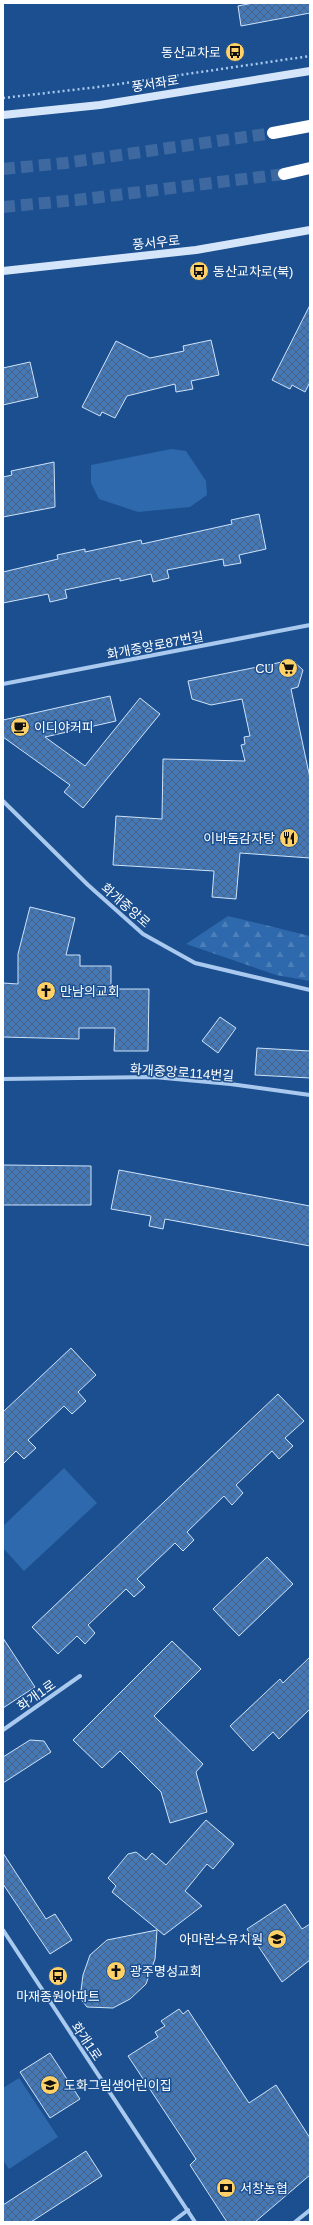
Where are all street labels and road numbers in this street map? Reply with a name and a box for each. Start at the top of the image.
street label: 풍서좌로 [130,72,180,95]
street label: 풍서우로 [131,233,181,252]
street label: 화개중앙로87번길 [105,629,205,662]
street label: 화개중앙로 [98,880,153,931]
street label: 화개중앙로114번길 [129,1061,235,1084]
street label: 화개1로 [14,1677,58,1714]
street label: 화개1로 [68,2019,105,2063]

